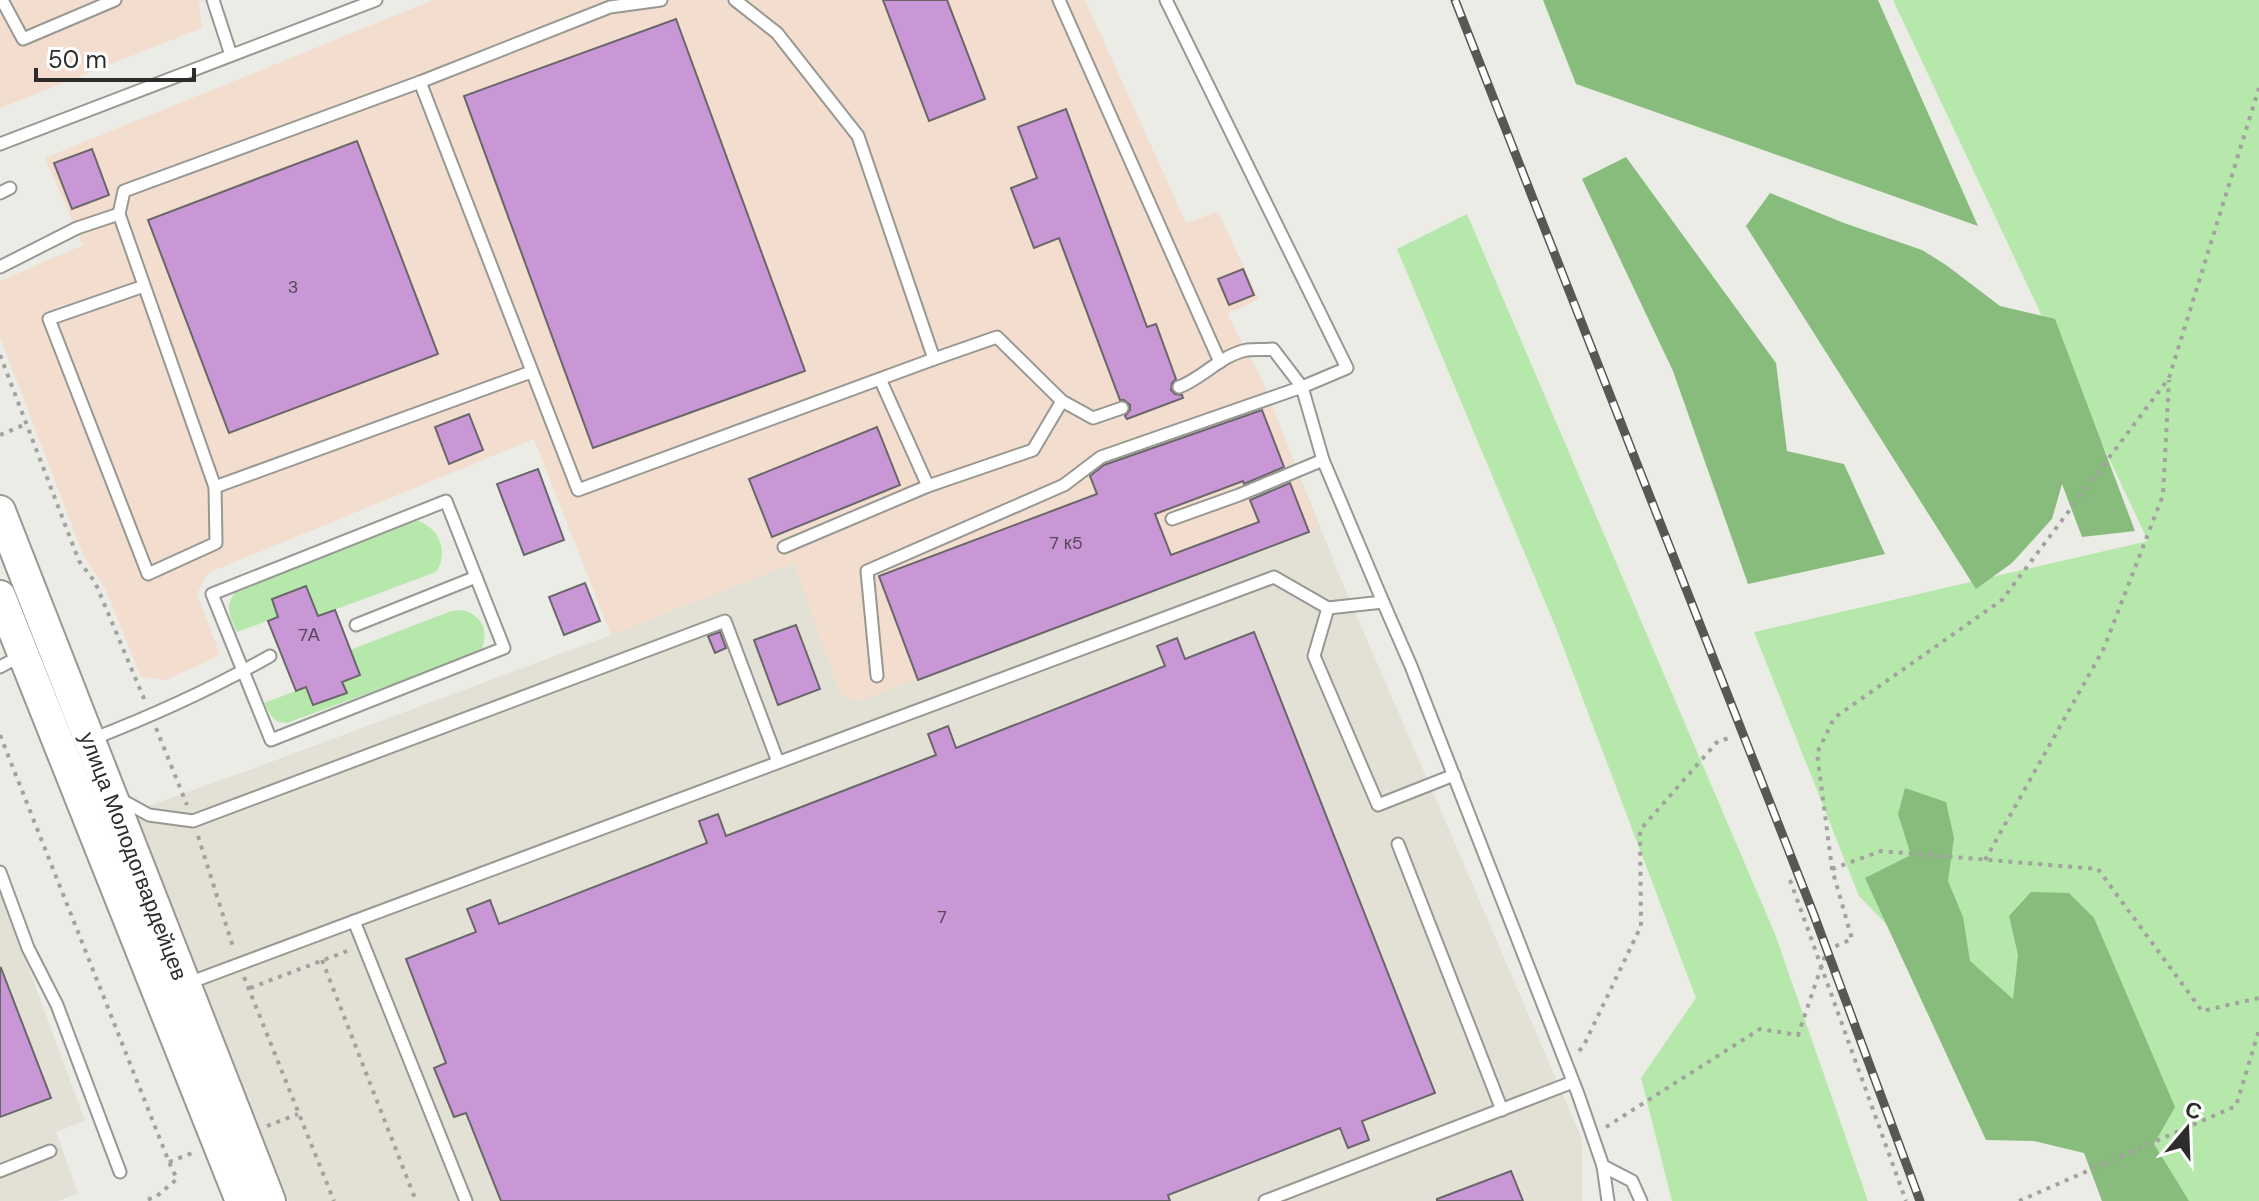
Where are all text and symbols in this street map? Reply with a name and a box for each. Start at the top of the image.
scale bar [36,32,194,82]
text: 50 m [48,44,107,75]
house number: 3 [288,275,298,299]
house number: 7 к5 [1049,531,1083,555]
house number: 7А [298,623,320,647]
street label: улица Молодогвардейцев [73,728,194,984]
house number: 7 [937,905,947,929]
north arrow [2147,1089,2227,1169]
text: С [2181,1094,2206,1127]

